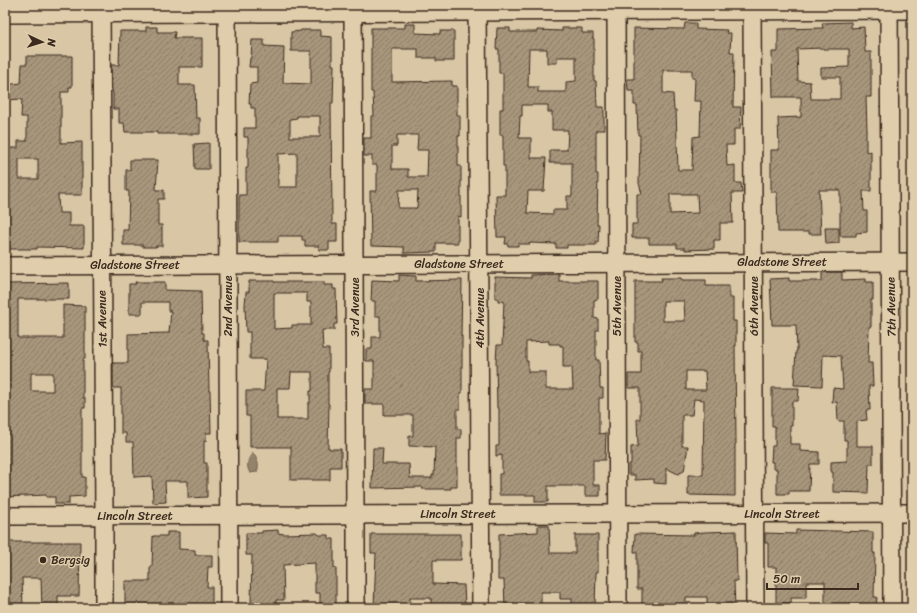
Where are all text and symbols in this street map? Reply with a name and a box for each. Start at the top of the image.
north arrow [22,22,62,62]
text: N [42,37,61,48]
street label: Gladstone Street [737,251,827,273]
street label: Gladstone Street [414,253,504,275]
street label: Gladstone Street [90,254,180,276]
street label: 2nd Avenue [217,275,239,337]
street label: 5th Avenue [606,276,628,336]
street label: 6th Avenue [743,276,765,336]
street label: 3rd Avenue [344,277,366,337]
street label: 7th Avenue [879,277,903,337]
street label: 4th Avenue [469,288,491,348]
street label: 1st Avenue [90,290,113,348]
street label: Lincoln Street [420,503,496,525]
street label: Lincoln Street [744,503,820,525]
street label: Lincoln Street [97,505,173,527]
place label: Bergsig [51,549,90,571]
marker: Bergsig [38,555,48,565]
scale bar [767,565,858,591]
text: 50 m [773,568,800,590]

